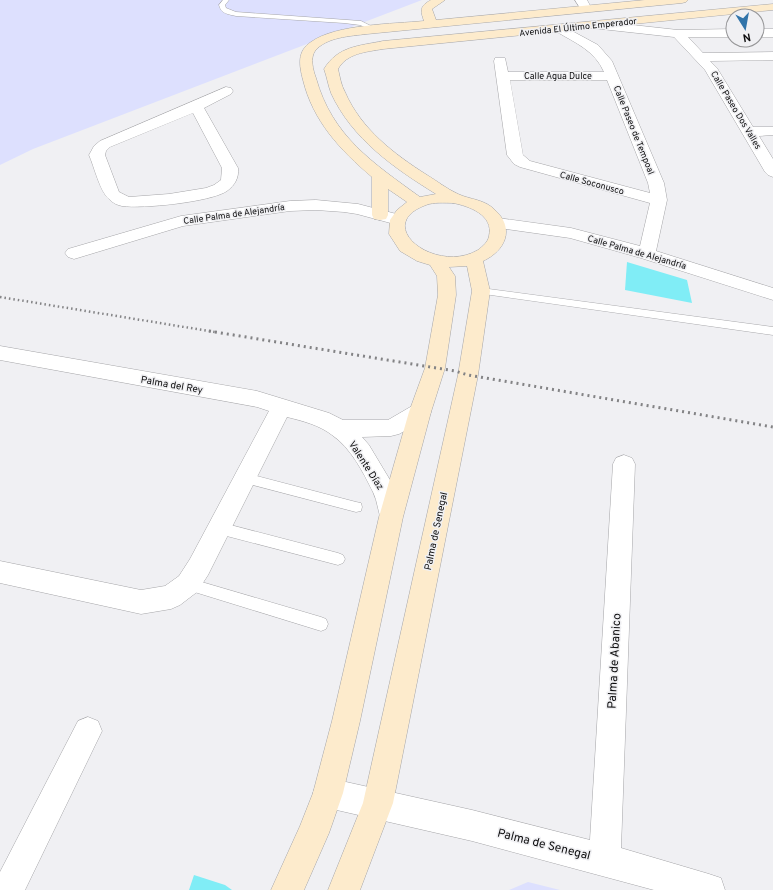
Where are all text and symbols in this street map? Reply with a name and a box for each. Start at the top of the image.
north arrow [725,8,765,48]
street label: Avenida El Último Emperador [519,15,638,39]
text: N [742,29,752,44]
street label: Calle Paseo Dos Valles [708,69,763,151]
street label: Calle Agua Dulce [524,71,592,82]
street label: Calle Paseo de Tempoal [611,84,656,176]
street label: Calle Soconusco [559,170,625,197]
street label: Calle Palma de Alejandría [183,202,286,227]
street label: Calle Palma de Alejandría [586,233,688,272]
street label: Palma del Rey [140,374,204,397]
street label: Valente Díaz [345,439,386,493]
street label: Palma de Senegal [422,491,451,572]
street label: Palma de Abanico [605,612,626,709]
street label: Palma de Senegal [495,826,592,864]

